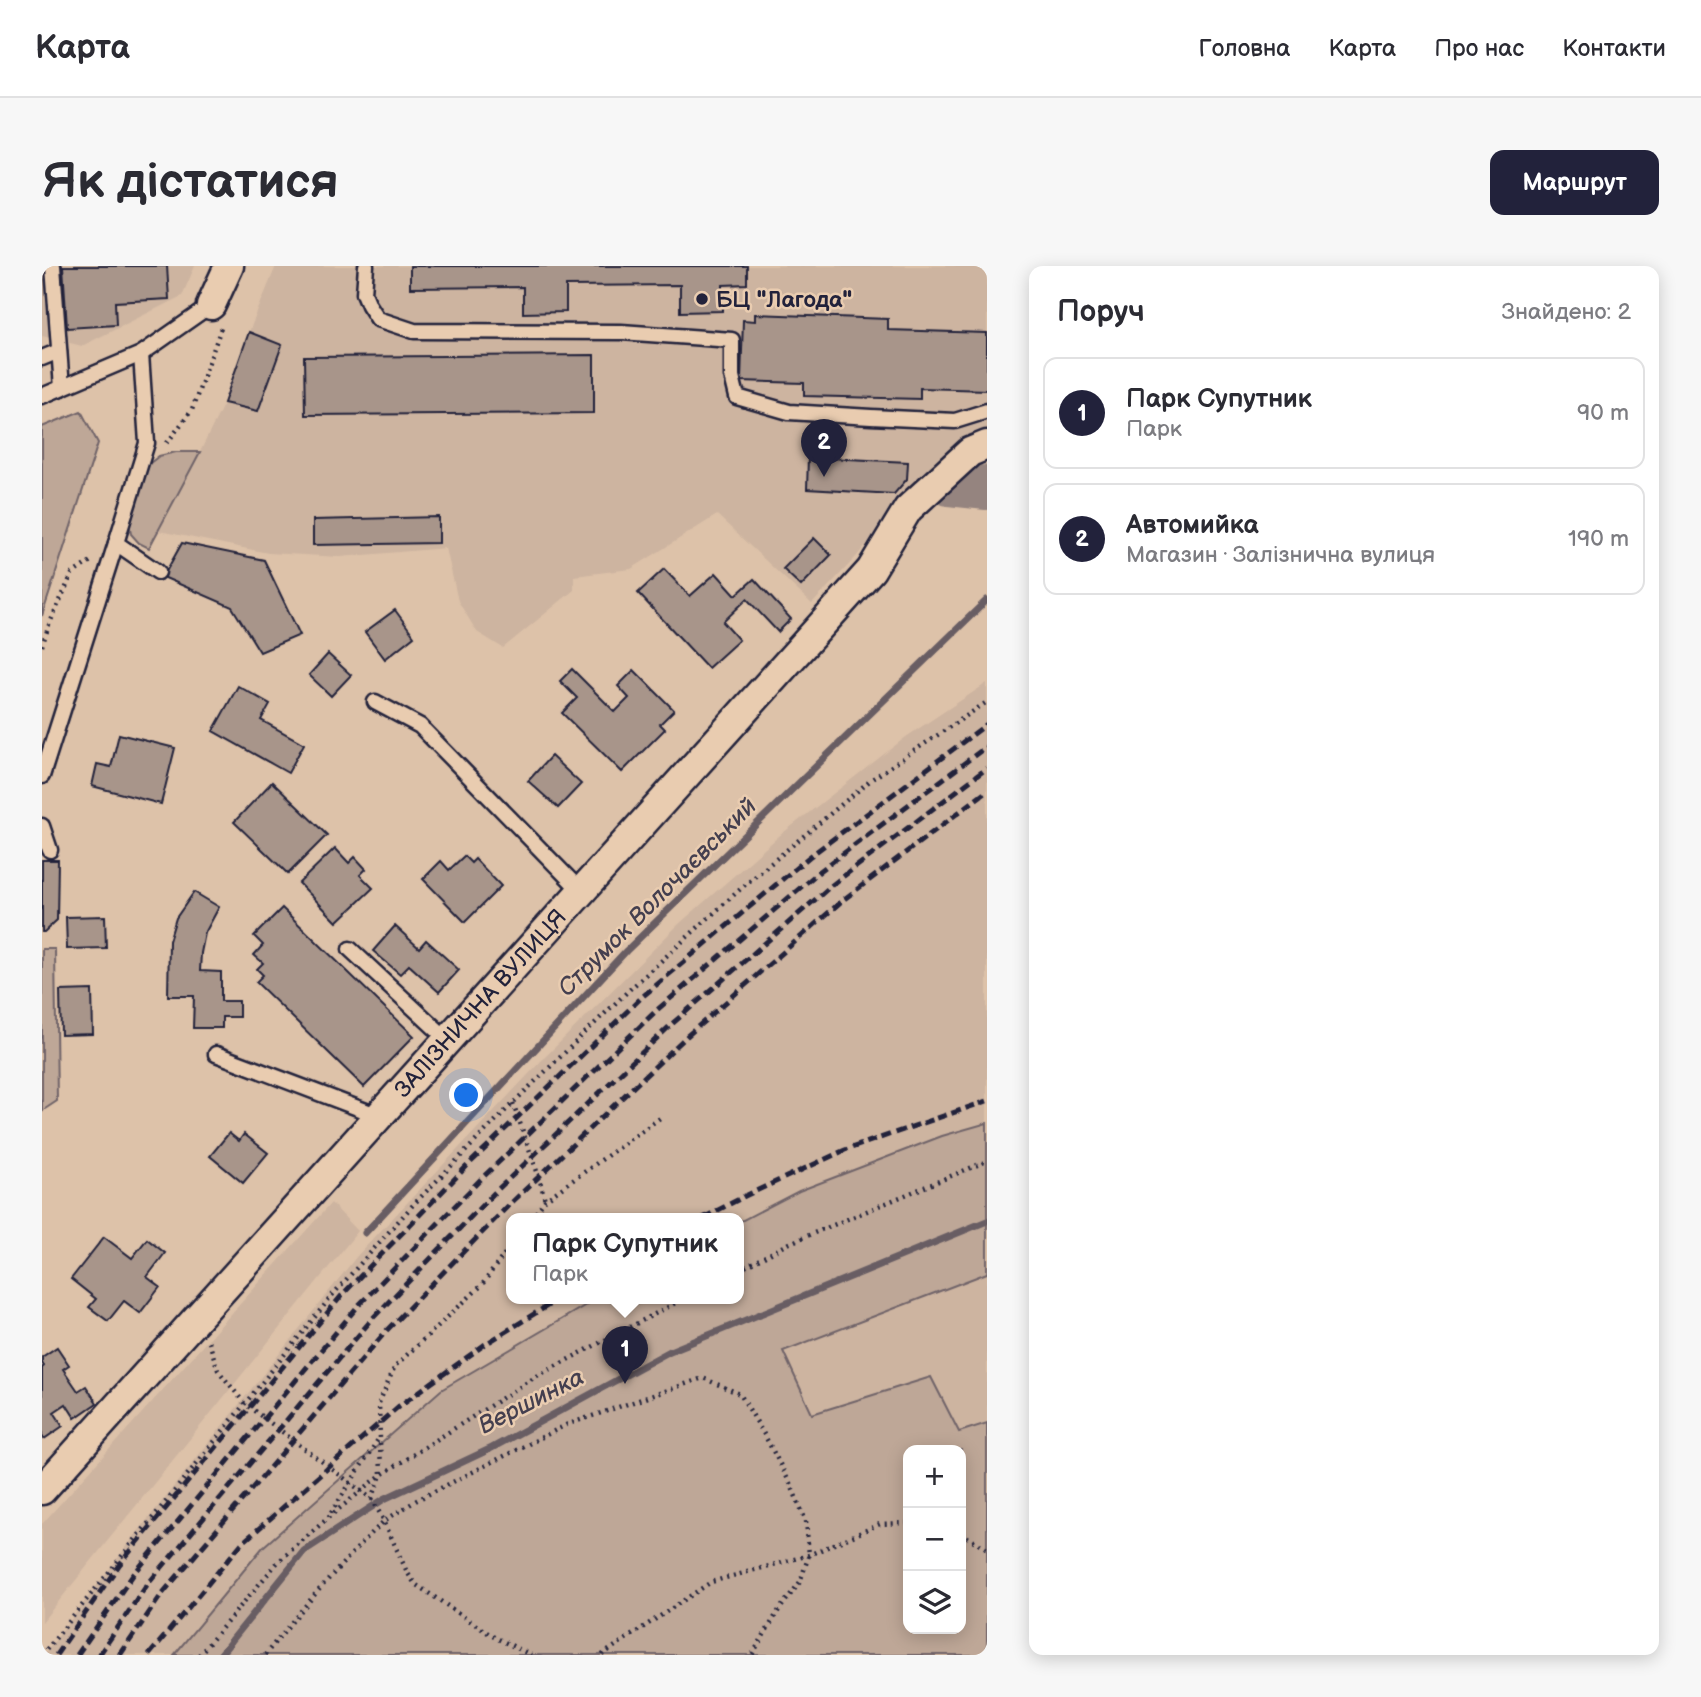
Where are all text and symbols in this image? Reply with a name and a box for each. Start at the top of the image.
text: Карта [35,28,130,68]
text: Головна [1199,34,1291,63]
text: Карта [1329,34,1396,63]
text: Про нас [1434,34,1524,63]
text: Контакти [1562,34,1666,63]
button: Маршрут [1490,150,1659,215]
text: Як дістатися [42,153,339,212]
place label: БЦ "Лагода" [716,286,852,314]
marker: БЦ "Лагода" [694,291,710,307]
text: Поруч [1057,294,1145,330]
text: Знайдено: 2 [1502,298,1631,326]
text: Парк Супутник [1126,384,1312,415]
text: 1 [1077,399,1087,427]
text: 90 m [1577,399,1629,427]
text: Парк [1126,415,1182,443]
pin: 2 [801,419,847,477]
text: Автомийка [1126,510,1259,541]
text: 2 [1075,525,1089,553]
text: 190 m [1568,525,1629,553]
text: Магазин · Залізнична вулиця [1126,541,1435,569]
water label: Струмок Волочаєвський [552,792,763,1003]
street label: ЗАЛІЗНИЧНА ВУЛИЦЯ [389,904,573,1104]
your location [449,1078,483,1112]
popup [506,1213,744,1304]
text: Парк Супутник [532,1229,718,1260]
text: Парк [532,1260,588,1288]
pin: 1 [602,1326,648,1384]
water label: Вершинка [474,1363,589,1440]
map controls [903,1445,966,1634]
button: + [903,1445,966,1508]
button: − [903,1508,966,1571]
button: layers [903,1571,966,1634]

